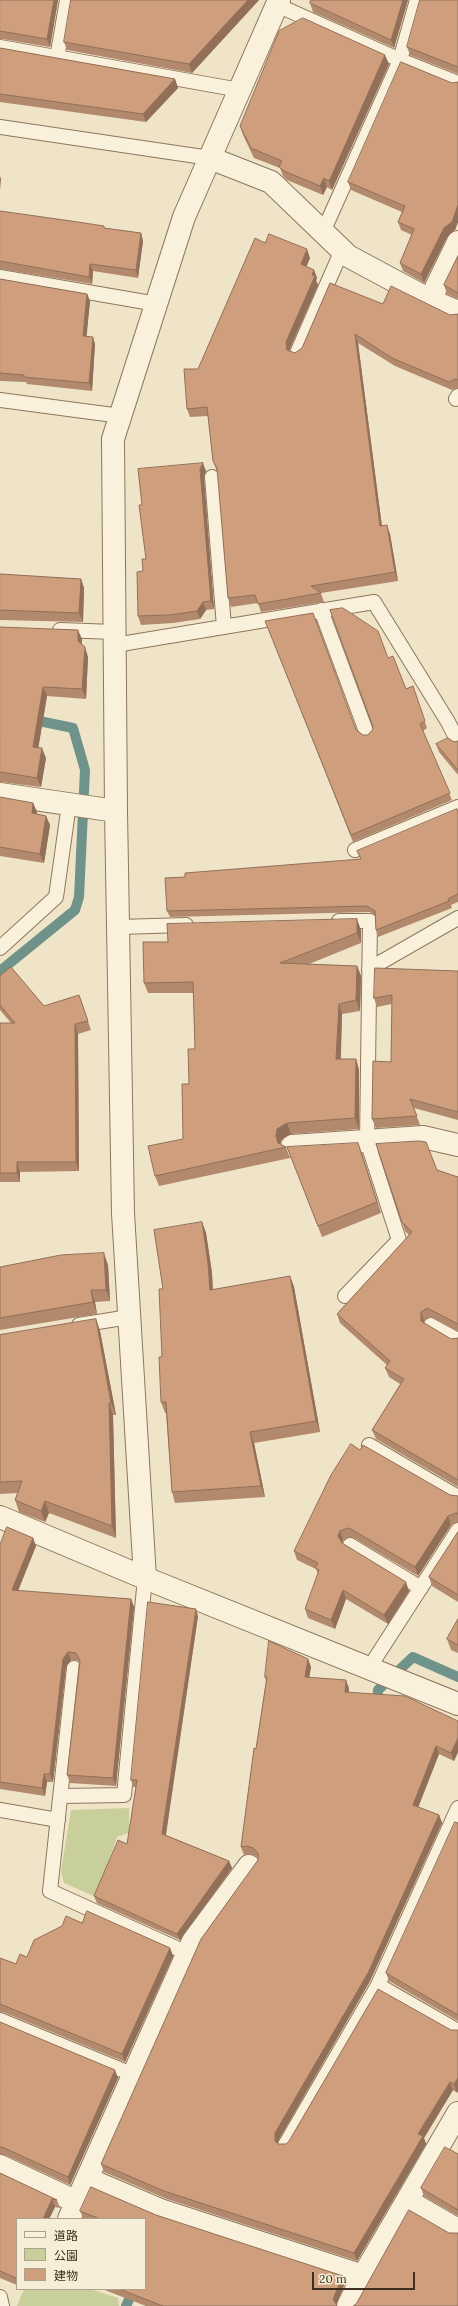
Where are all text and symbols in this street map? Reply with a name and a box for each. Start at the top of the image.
legend [16,2218,146,2290]
text: 道路 [54,2228,78,2243]
text: 公園 [54,2248,78,2263]
scale bar [314,2264,417,2290]
text: 建物 [54,2268,78,2283]
text: 20 m [319,2271,347,2286]

